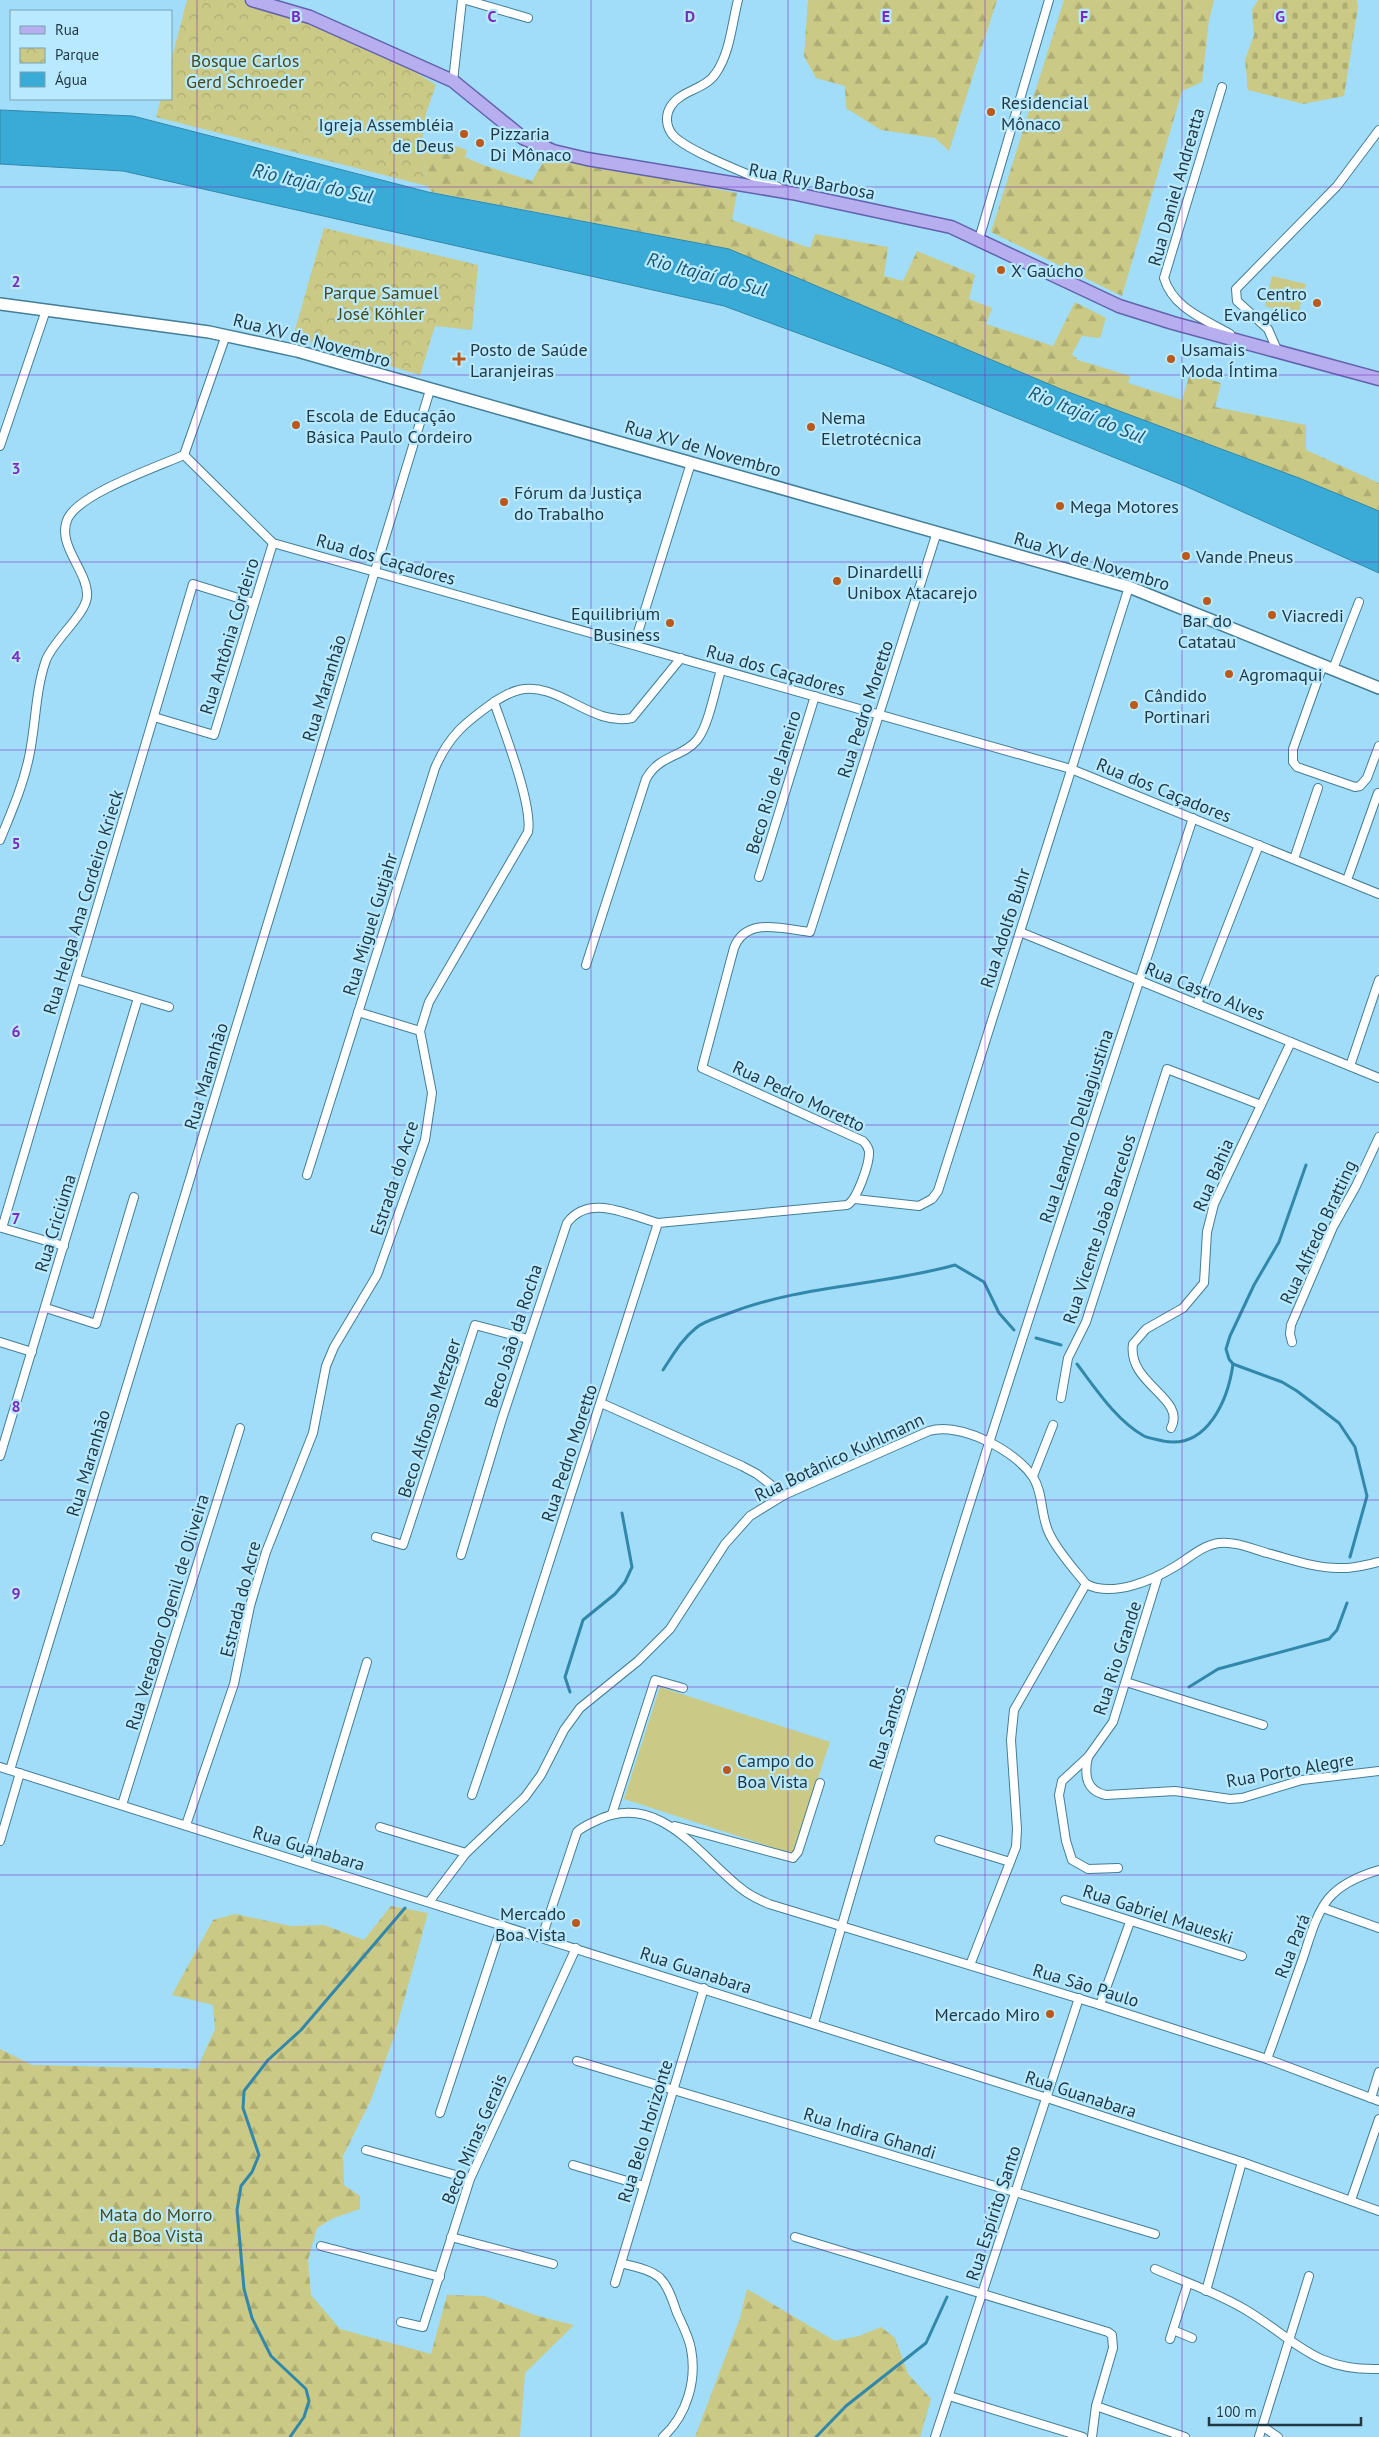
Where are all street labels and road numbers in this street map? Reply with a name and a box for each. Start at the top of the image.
street label: Rua Daniel Andreatta [1142,105,1210,269]
street label: Rua Ruy Barbosa [747,157,877,205]
street label: Rua XV de Novembro [231,308,393,372]
street label: Rua XV de Novembro [622,415,784,481]
street label: Rua XV de Novembro [1011,526,1173,596]
street label: Rua dos Caçadores [314,528,458,590]
street label: Rua Antônia Cordeiro [194,555,264,717]
street label: Rua Maranhão [297,632,351,744]
street label: Rua Pedro Moretto [832,637,898,781]
street label: Rua dos Caçadores [704,639,848,701]
street label: Beco Rio de Janeiro [740,707,806,857]
street label: Rua dos Caçadores [1093,752,1235,828]
street label: Rua Helga Ana Cordeiro Krieck [38,786,128,1017]
street label: Rua Miguel Gutjahr [337,850,403,998]
street label: Rua Adolfo Buhr [975,865,1035,991]
street label: Rua Castro Alves [1142,956,1268,1026]
street label: Rua Maranhão [179,1020,233,1132]
street label: Rua Leandro Dellagiustina [1034,1026,1118,1226]
street label: Rua Pedro Moretto [729,1055,869,1137]
street label: Estrada do Acre [365,1118,423,1238]
street label: Rua Vicente João Barcelos [1057,1131,1141,1327]
street label: Rua Bahia [1187,1135,1239,1215]
street label: Rua Alfredo Bratting [1275,1156,1361,1308]
street label: Rua Criciúma [29,1171,81,1275]
street label: Beco João da Rocha [479,1261,547,1411]
street label: Beco Alfonso Metzger [392,1335,466,1501]
street label: Rua Pedro Moretto [536,1381,602,1525]
street label: Rua Maranhão [61,1407,115,1519]
street label: Rua Botânico Kuhlmann [751,1408,927,1506]
street label: Rua Vereador Ogenil de Oliveira [120,1491,214,1733]
street label: Estrada do Acre [214,1538,266,1660]
street label: Rua Rio Grande [1088,1598,1146,1718]
street label: Rua Santos [864,1684,910,1772]
street label: Rua Porto Alegre [1224,1747,1356,1793]
street label: Rua Guanabara [250,1820,368,1876]
street label: Rua Gabriel Maueski [1080,1879,1236,1949]
street label: Rua Pará [1269,1910,1315,1982]
street label: Rua Guanabara [637,1941,755,1999]
street label: Rua São Paulo [1030,1958,1142,2012]
street label: Rua Belo Horizonte [612,2057,678,2205]
street label: Rua Guanabara [1022,2065,1140,2123]
street label: Beco Minas Gerais [436,2070,512,2208]
street label: Rua Indira Ghandi [801,2102,939,2164]
street label: Rua Espírito Santo [960,2142,1026,2284]

